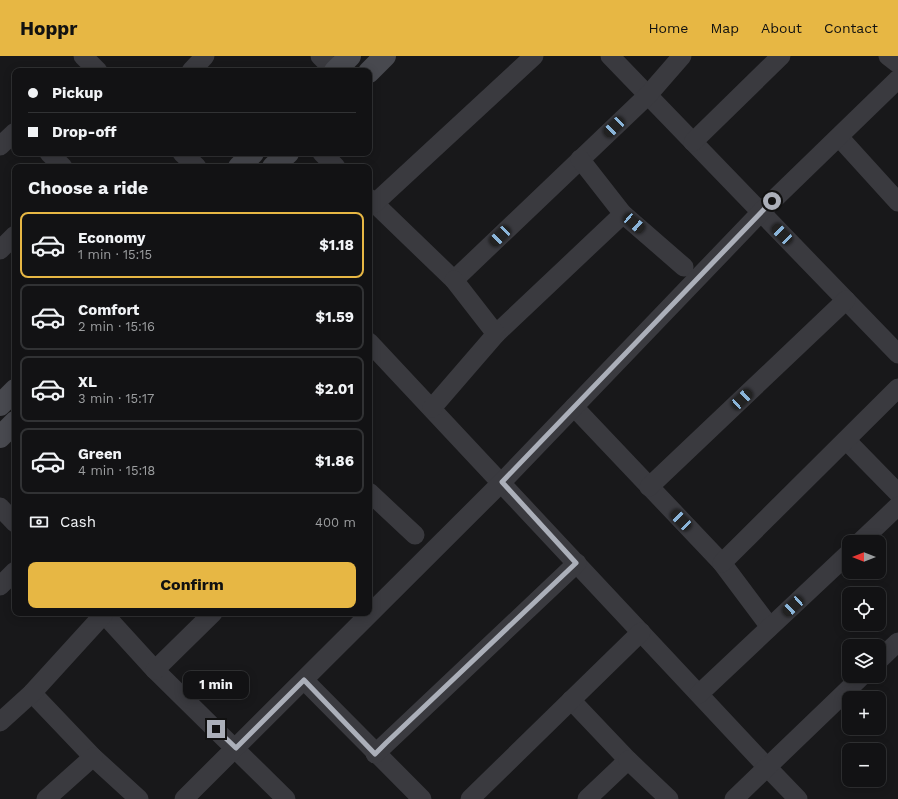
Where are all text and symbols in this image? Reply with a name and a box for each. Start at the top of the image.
text: Hoppr [20,17,77,40]
text: Home [648,20,688,36]
text: Map [710,20,739,36]
text: About [761,20,802,36]
text: Contact [824,20,878,36]
text: Pickup [52,84,103,102]
car [601,114,627,140]
text: Drop-off [52,123,117,141]
text: Choose a ride [28,177,148,198]
route start [763,192,781,210]
car [621,211,647,235]
car [769,221,795,247]
car [487,223,513,249]
icon: car [30,227,66,263]
text: Economy [78,229,145,247]
text: $1.18 [319,236,354,254]
text: 1 min · 15:15 [78,247,152,262]
icon: car [30,299,66,335]
text: Comfort [78,301,139,319]
text: $1.59 [316,308,354,326]
text: 2 min · 15:16 [78,319,155,334]
icon: car [30,371,66,407]
text: XL [78,373,97,391]
text: $2.01 [315,380,354,398]
car [729,386,755,412]
text: 3 min · 15:17 [78,391,154,406]
icon: car [30,443,66,479]
text: Green [78,445,122,463]
text: $1.86 [315,452,354,470]
text: 4 min · 15:18 [78,463,155,478]
car [668,507,694,533]
icon: cash [28,511,50,533]
text: Cash [60,513,96,531]
text: 400 m [315,515,356,530]
north arrow [842,535,886,579]
map controls [842,535,886,787]
button: Confirm [28,562,356,608]
button: locate [842,587,886,631]
car [780,593,806,619]
button: layers [842,639,886,683]
callout: 1 min [183,671,249,699]
text: 1 min [199,677,233,692]
button: + [842,691,886,735]
route end [207,720,225,738]
button: − [842,743,886,787]

